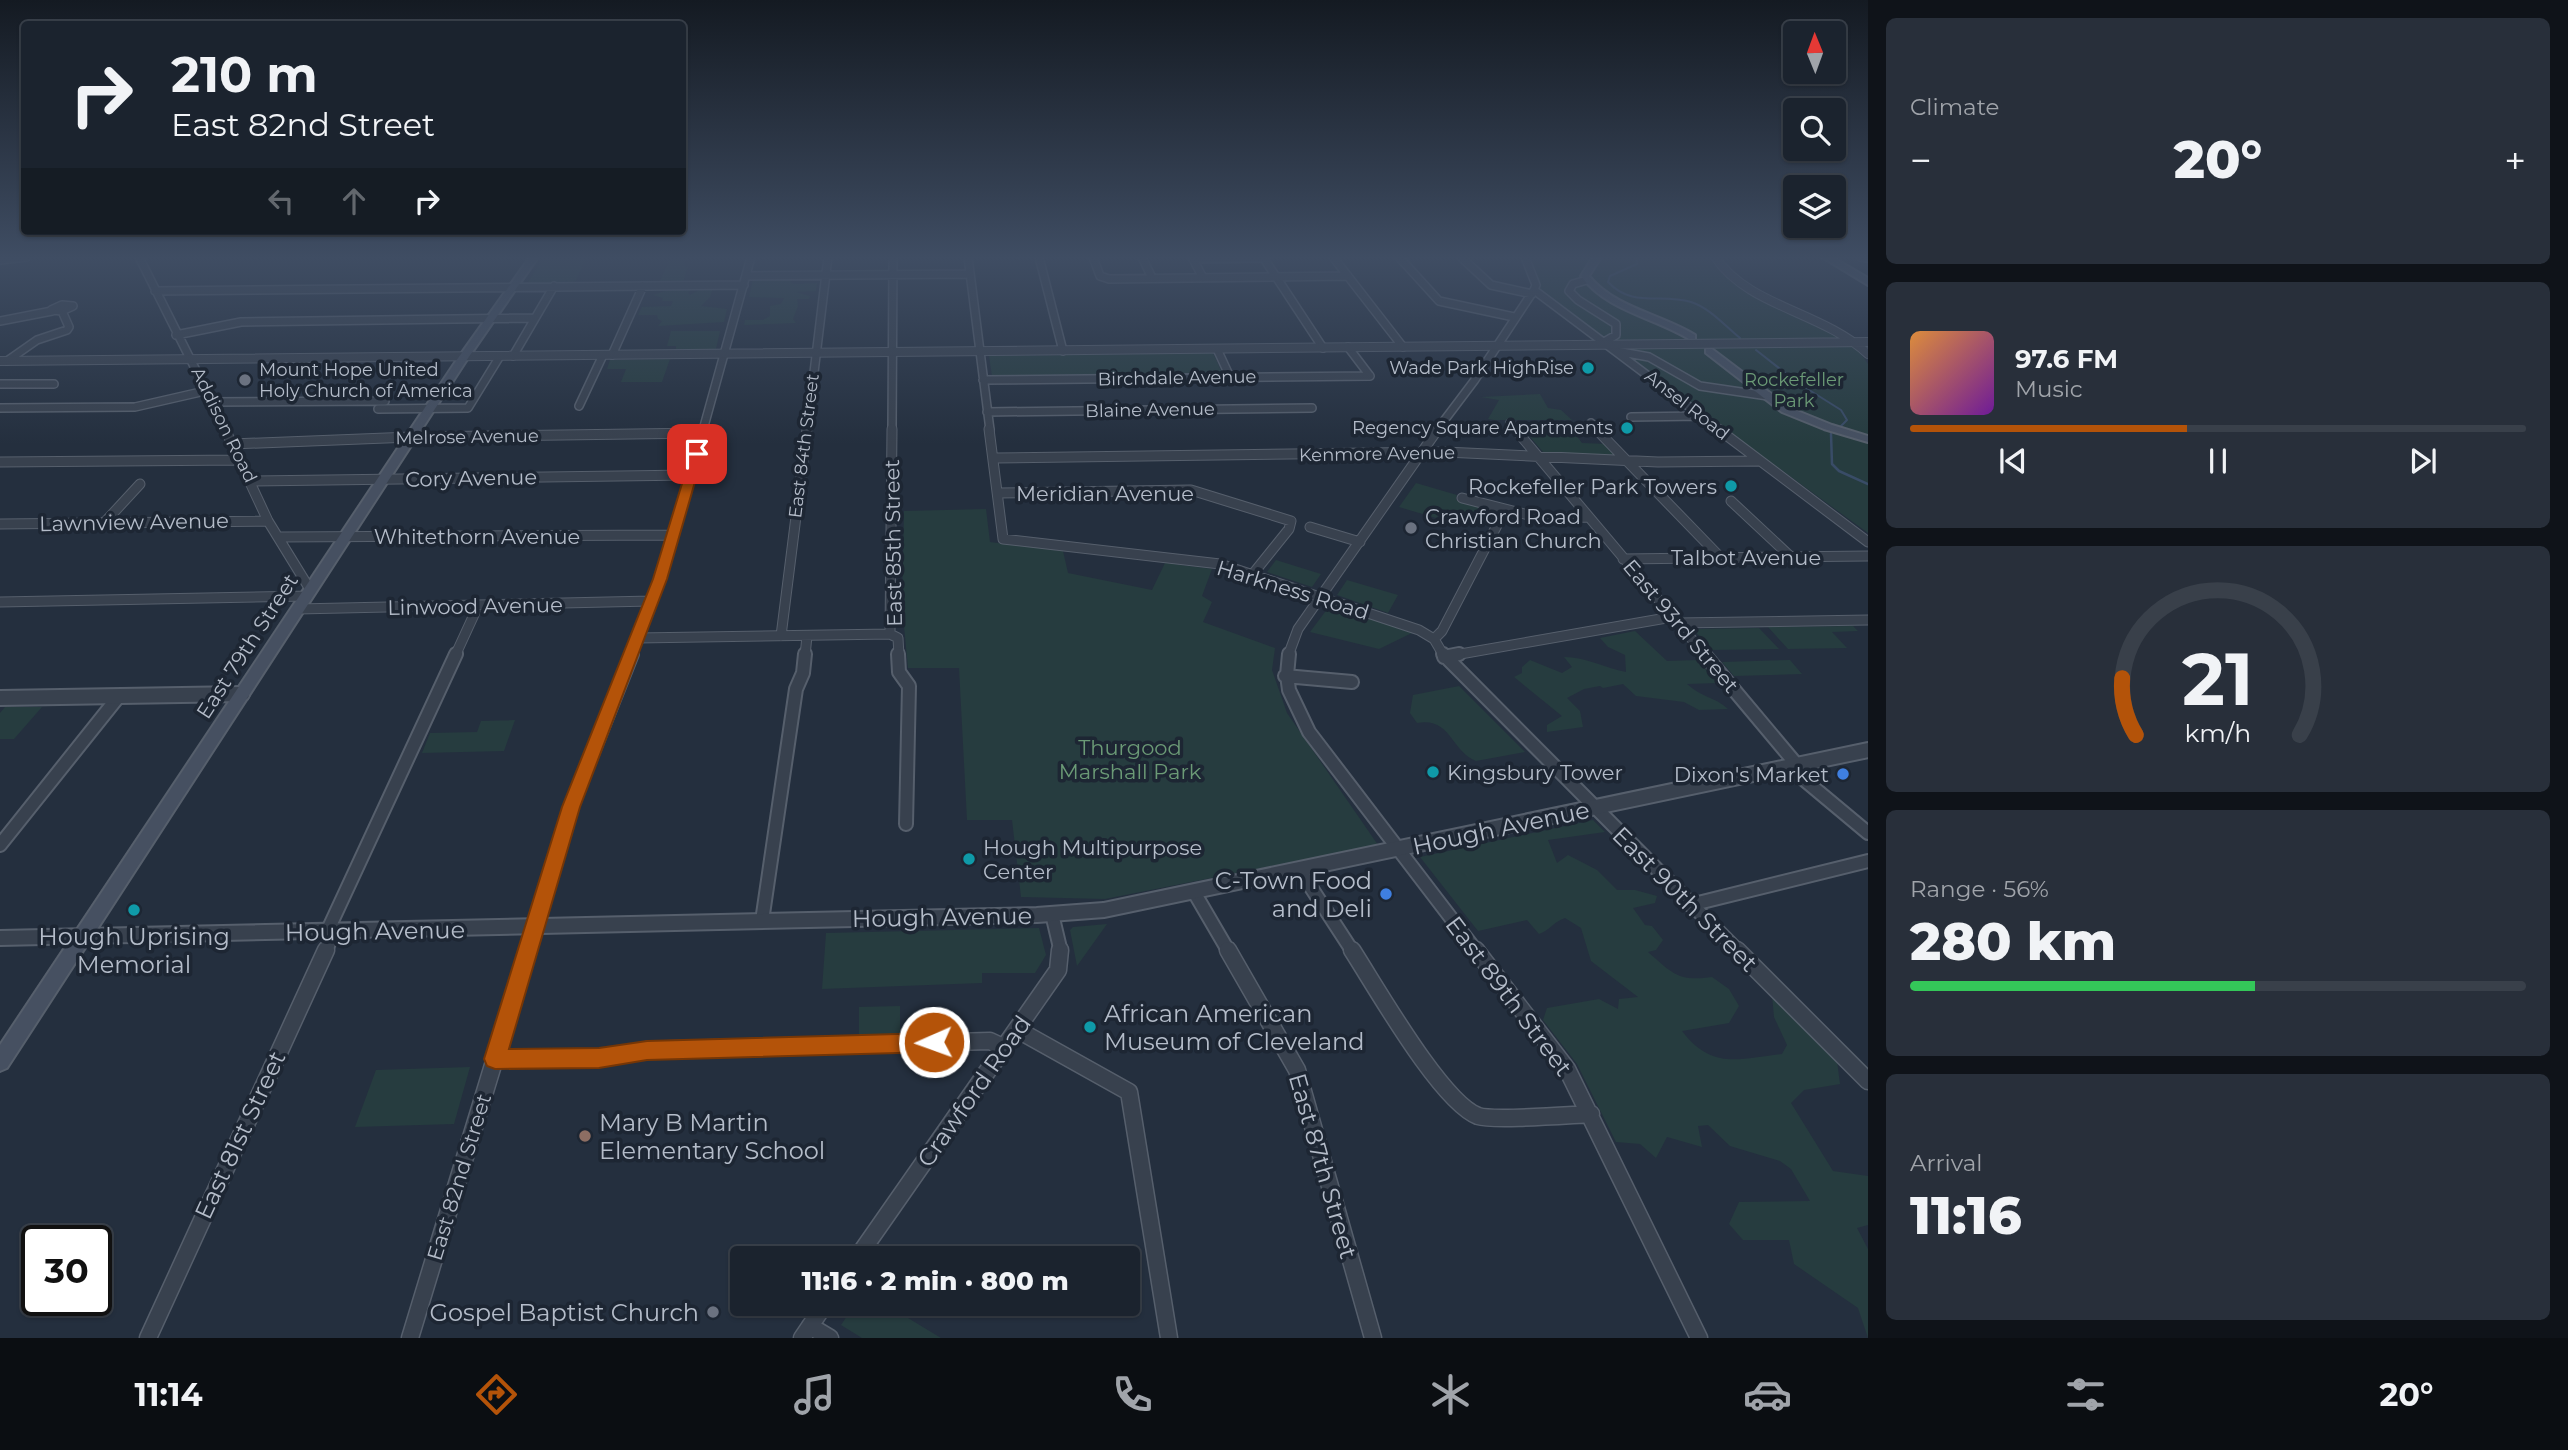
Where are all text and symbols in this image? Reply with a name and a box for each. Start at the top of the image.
north arrow [1783,21,1846,84]
map controls [1783,21,1846,238]
text: 210 m [171,45,318,104]
icon: right [56,49,147,140]
text: Climate [1910,93,1999,121]
button: search [1783,98,1846,161]
text: East 82nd Street [171,105,435,144]
text: 20° [2174,128,2262,191]
text: − [1910,137,1932,184]
text: + [2504,137,2526,184]
button: layers [1783,175,1846,238]
icon: left [262,182,300,220]
icon: ahead [335,182,373,220]
icon: right [408,182,446,220]
text: 97.6 FM [2015,343,2118,375]
place label: Wade Park HighRise [1389,357,1574,379]
place label: Mount Hope United Holy Church of America [259,359,473,402]
marker: Wade Park HighRise [1580,360,1596,376]
street label: Addison Road [186,364,262,486]
street label: Ansel Road [1640,365,1734,445]
street label: Birchdale Avenue [1097,366,1257,390]
park label: Rockefeller Park [1744,369,1844,412]
marker: Mount Hope United Holy Church of America [237,372,253,388]
street label: East 84th Street [784,373,824,519]
text: Music [2015,375,2083,403]
street label: Blaine Avenue [1085,398,1215,422]
place label: Regency Square Apartments [1352,417,1613,439]
marker: Regency Square Apartments [1619,420,1635,436]
pin [667,424,727,484]
street label: Melrose Avenue [395,425,539,449]
icon: arrive [678,435,716,473]
street label: Kenmore Avenue [1299,442,1455,466]
icon: previous [1994,442,2032,480]
icon: pause [2199,442,2237,480]
icon: next [2404,442,2442,480]
street label: East 85th Street [879,459,907,627]
street label: Cory Avenue [405,464,537,492]
place label: Rockefeller Park Towers [1468,474,1717,499]
marker: Rockefeller Park Towers [1723,478,1739,494]
street label: Meridian Avenue [1016,481,1194,506]
place label: Crawford Road Christian Church [1425,504,1602,553]
street label: Lawnview Avenue [39,508,229,536]
marker: Crawford Road Christian Church [1403,520,1419,536]
street label: Whitethorn Avenue [374,524,580,549]
street label: Talbot Avenue [1671,545,1821,570]
street label: East 93rd Street [1618,554,1744,698]
street label: Harkness Road [1214,555,1372,625]
street label: East 79th Street [191,569,303,723]
street label: Linwood Avenue [387,592,563,620]
text: 21 [2182,635,2254,723]
text: km/h [2185,718,2251,748]
park label: Thurgood Marshall Park [1059,735,1202,784]
place label: Kingsbury Tower [1447,760,1623,785]
place label: Dixon's Market [1674,762,1829,787]
marker: Kingsbury Tower [1425,764,1441,780]
marker: Dixon's Market [1835,766,1851,782]
street label: Hough Avenue [1410,795,1592,861]
street label: East 90th Street [1606,820,1764,978]
place label: Hough Multipurpose Center [983,835,1202,884]
marker: Hough Multipurpose Center [961,851,977,867]
place label: C-Town Food and Deli [1215,866,1372,923]
text: Range · 56% [1910,875,2049,903]
marker: C-Town Food and Deli [1378,886,1394,902]
street label: Hough Avenue [852,901,1032,933]
marker: Hough Uprising Memorial [126,902,142,918]
street label: East 89th Street [1439,910,1579,1082]
text: 280 km [1910,910,2116,973]
street label: Hough Avenue [285,915,465,947]
place label: Hough Uprising Memorial [38,922,230,979]
place label: African American Museum of Cleveland [1104,999,1365,1056]
position arrow [897,1005,971,1079]
street label: Crawford Road [911,1010,1037,1172]
marker: African American Museum of Cleveland [1082,1019,1098,1035]
street label: East 81st Street [188,1046,292,1224]
street label: East 87th Street [1283,1070,1363,1262]
street label: East 82nd Street [422,1090,496,1264]
place label: Mary B Martin Elementary School [599,1108,825,1165]
marker: Mary B Martin Elementary School [577,1128,593,1144]
text: Arrival [1910,1149,1983,1177]
text: 11:16 [1910,1184,2022,1247]
speed limit sign: 30 [21,1225,112,1316]
text: 11:16 · 2 min · 800 m [801,1265,1069,1297]
place label: Gospel Baptist Church [429,1298,699,1327]
marker: Gospel Baptist Church [705,1304,721,1320]
icon: directions [472,1370,521,1419]
icon: music [790,1370,839,1419]
icon: phone [1108,1370,1157,1419]
icon: climate [1426,1370,1475,1419]
icon: car [1743,1370,1792,1419]
icon: filters [2061,1370,2110,1419]
text: 11:14 [134,1375,203,1414]
text: 20° [2379,1375,2433,1414]

